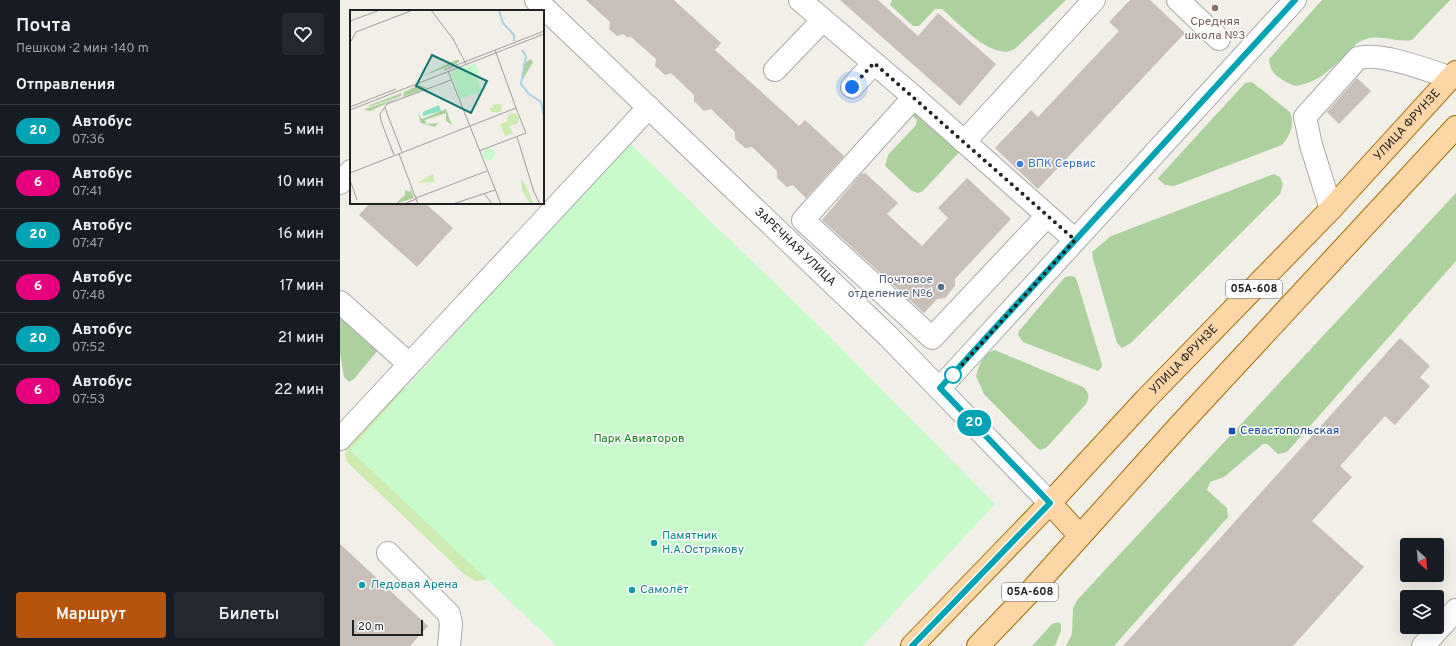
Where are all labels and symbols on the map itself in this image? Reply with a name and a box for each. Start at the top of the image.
marker: Средняя школа №3 [1210,3,1220,13]
inset map [350,10,544,204]
place label: Средняя школа №3 [1185,14,1246,44]
your location [842,77,862,97]
street label: УЛИЦА ФРУНЗЕ [1371,86,1444,164]
place label: ВПК Сервис [1028,156,1096,172]
marker: ВПК Сервис [1015,159,1025,169]
street label: ЗАРЕЧНАЯ УЛИЦА [751,204,839,290]
place label: Почтовое отделение №6 [848,272,933,302]
road number: 05А-608 [1226,280,1282,298]
marker: Почтовое отделение №6 [936,282,946,292]
street label: УЛИЦА ФРУНЗЕ [1146,321,1222,398]
unlabelled marker [944,366,962,384]
line badge: 20 [956,410,992,436]
place label: Севастопольская [1240,423,1339,439]
marker: Севастопольская [1227,426,1237,436]
park label: Парк Авиаторов [593,431,685,447]
place label: Памятник Н.А.Острякову [662,528,744,558]
marker: Памятник Н.А.Острякову [649,538,659,548]
north arrow [1400,538,1444,582]
place label: Ледовая Арена [370,577,458,593]
marker: Ледовая Арена [357,580,367,590]
place label: Самолёт [640,582,689,598]
road number: 05А-608 [1002,583,1058,601]
marker: Самолёт [627,585,637,595]
scale bar [352,618,423,637]

